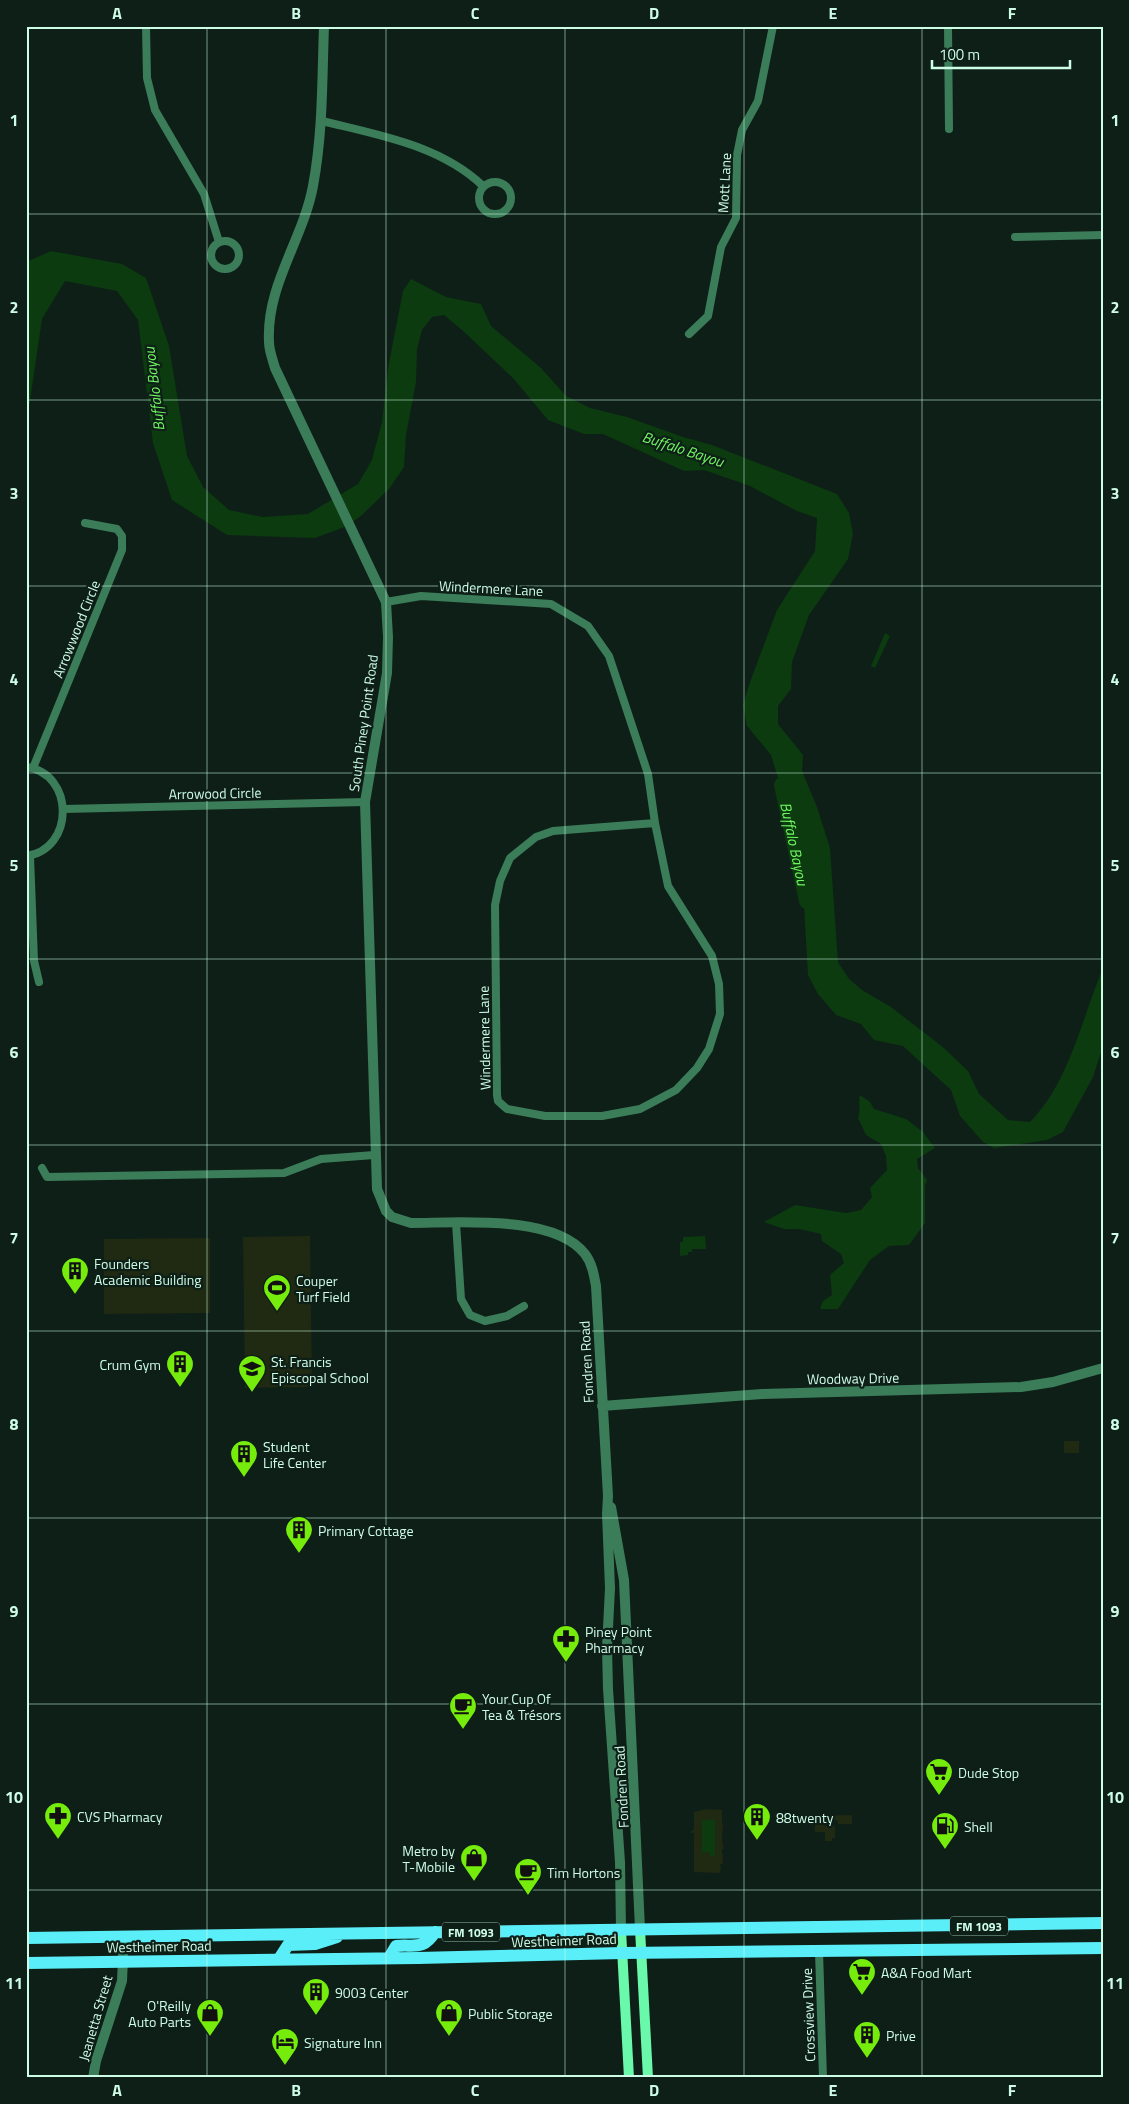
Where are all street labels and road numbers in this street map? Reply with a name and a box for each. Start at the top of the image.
street label: Mott Lane [712,152,736,214]
street label: Windermere Lane [438,575,544,601]
street label: Arrowwood Circle [47,577,105,681]
street label: South Piney Point Road [343,653,383,793]
street label: Arrowood Circle [168,782,262,804]
street label: Windermere Lane [473,986,495,1090]
street label: Fondren Road [573,1320,599,1404]
street label: Woodway Drive [807,1367,899,1389]
street label: Fondren Road [608,1745,634,1829]
road number: FM 1093 [950,1916,1008,1935]
road number: FM 1093 [442,1922,500,1941]
street label: Westheimer Road [511,1928,617,1952]
street label: Westheimer Road [106,1935,212,1957]
street label: Crossview Drive [796,1968,820,2062]
street label: Jeanetta Street [73,1972,117,2063]

